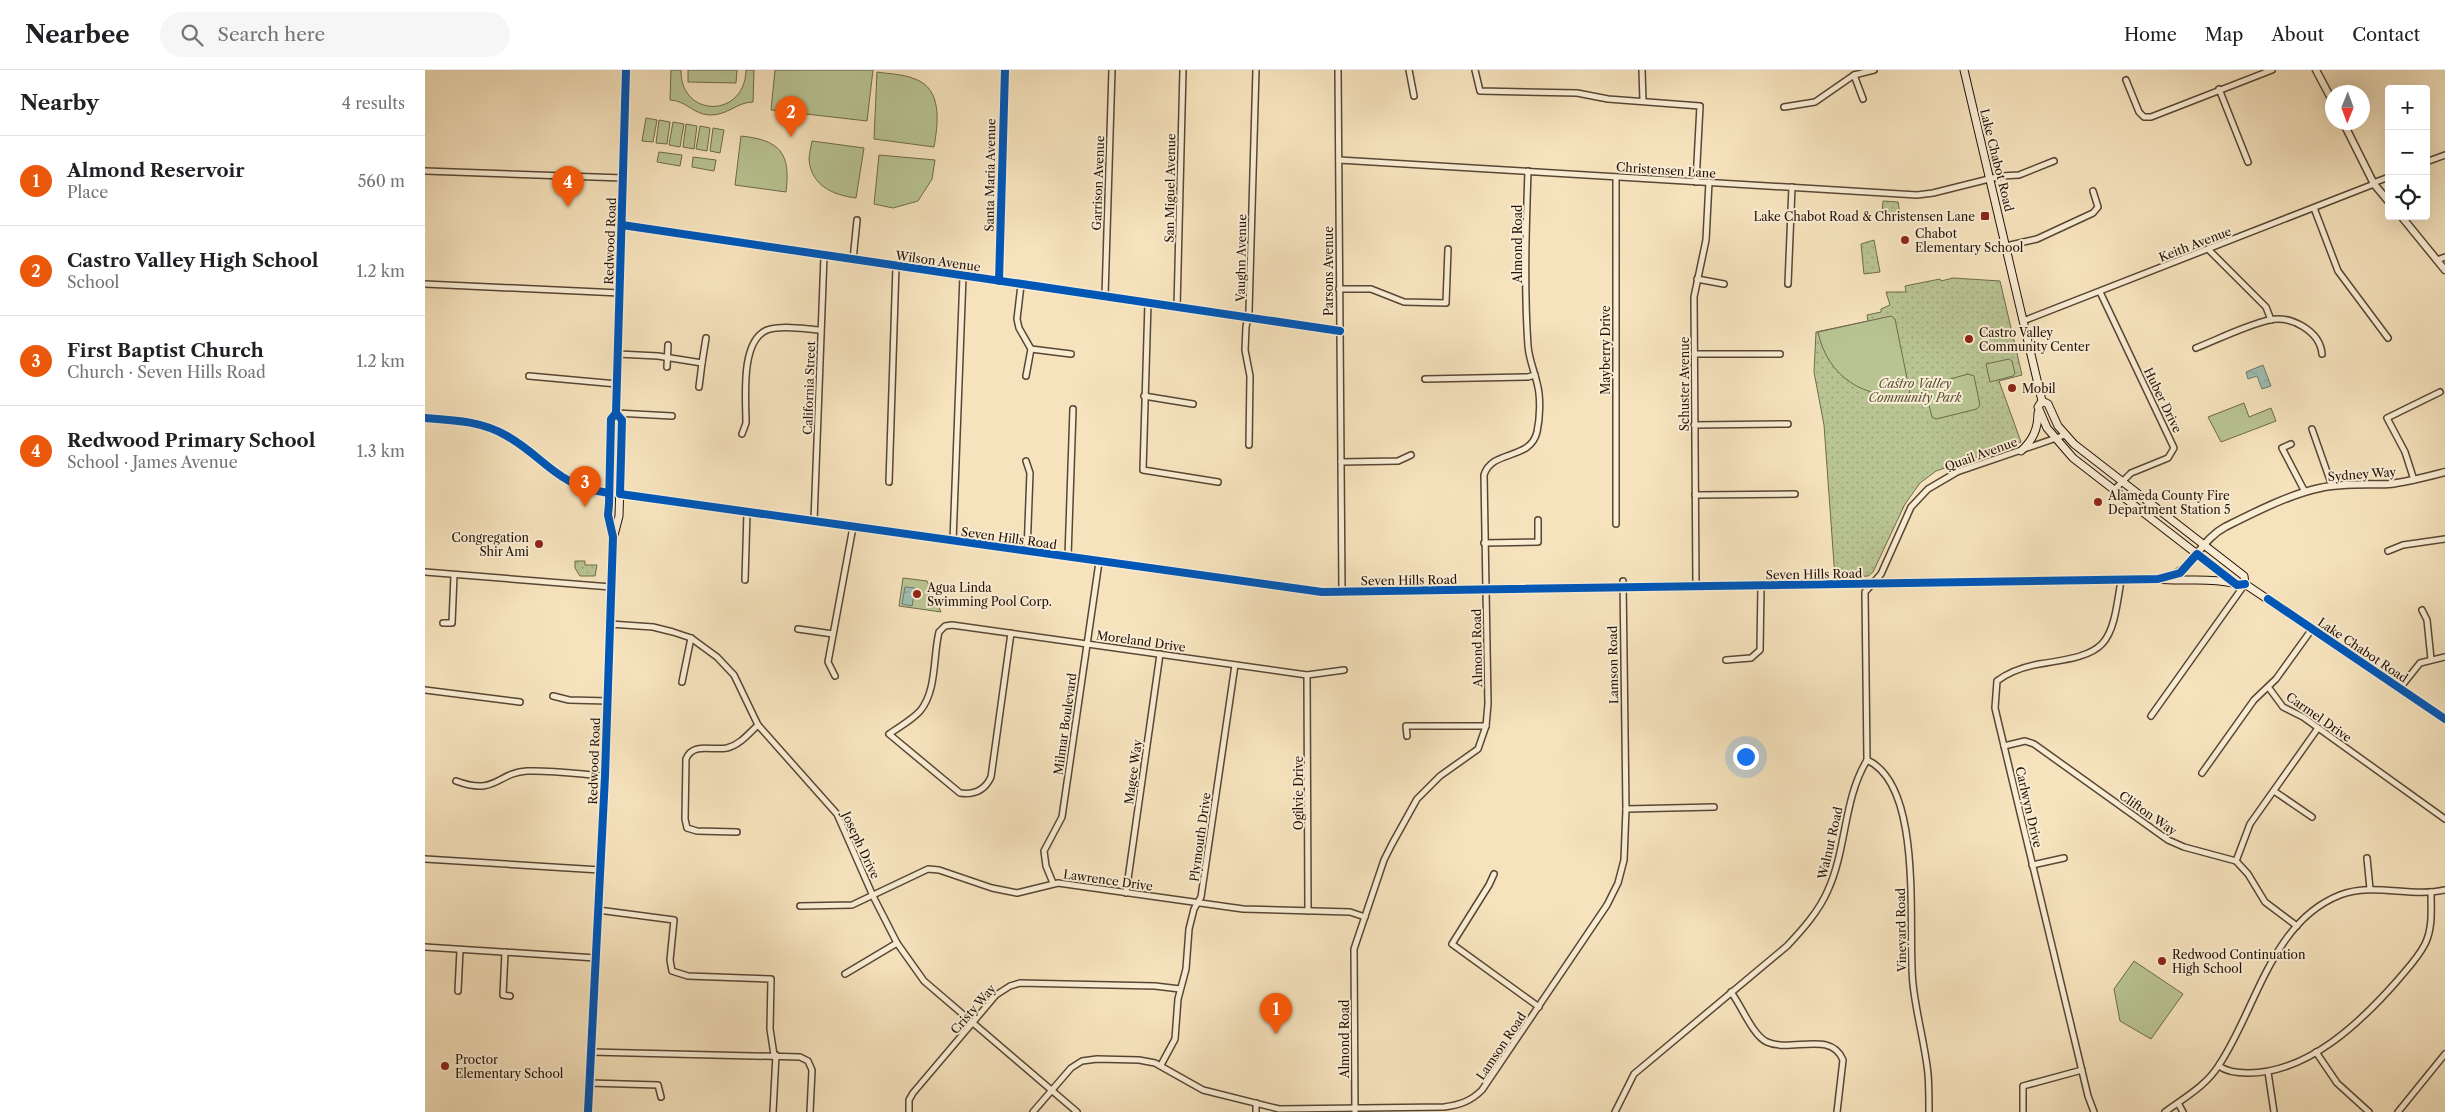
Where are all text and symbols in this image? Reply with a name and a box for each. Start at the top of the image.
search box [160,12,510,57]
text: Nearbee [25,20,130,49]
icon: search [178,21,206,49]
text: Search here [218,23,325,46]
text: Home [2124,24,2177,46]
text: Map [2205,24,2243,46]
text: About [2271,24,2324,46]
text: Contact [2352,24,2420,46]
north arrow [2325,85,2370,130]
map controls [2385,85,2430,220]
button: + [2385,85,2430,130]
text: Nearby [20,90,99,115]
text: 4 results [342,93,405,113]
pin: 2 [775,96,807,137]
street label: Lake Chabot Road [1977,107,2017,214]
street label: Santa Maria Avenue [982,118,998,232]
button: − [2385,130,2430,175]
street label: San Miguel Avenue [1162,133,1178,243]
street label: Garrison Avenue [1089,135,1107,231]
text: Almond Reservoir [67,159,245,182]
street label: Christensen Lane [1616,159,1717,181]
pin: 4 [552,166,584,207]
text: 1 [32,171,40,191]
text: 560 m [358,171,405,191]
button: locate [2385,175,2430,220]
text: Place [67,182,108,202]
street label: Redwood Road [601,197,619,285]
street label: Almond Road [1510,204,1525,284]
place label: Lake Chabot Road & Christensen Lane [1753,209,1975,224]
marker: Lake Chabot Road & Christensen Lane [1979,210,1991,222]
street label: Vaughn Avenue [1233,214,1249,303]
street label: Keith Avenue [2157,223,2234,265]
street label: Parsons Avenue [1321,226,1336,316]
place label: Chabot Elementary School [1915,226,2024,255]
marker: Chabot Elementary School [1899,234,1911,246]
street label: Wilson Avenue [893,247,982,274]
text: Castro Valley High School [67,249,318,272]
text: 2 [31,261,41,281]
text: 1.2 km [356,261,405,281]
text: School [67,272,119,292]
street label: Mayberry Drive [1598,305,1613,395]
place label: Castro Valley Community Center [1979,325,2090,354]
marker: Castro Valley Community Center [1963,333,1975,345]
street label: Schuster Avenue [1677,336,1692,431]
text: First Baptist Church [67,339,264,362]
street label: California Street [800,340,818,435]
text: 3 [31,351,41,371]
text: 1.2 km [356,351,405,371]
text: Church · Seven Hills Road [67,362,266,382]
street label: Huber Drive [2141,365,2185,435]
park label: Castro Valley Community Park [1868,376,1962,405]
place label: Mobil [2022,381,2056,396]
marker: Mobil [2006,382,2018,394]
text: Redwood Primary School [67,429,315,452]
street label: Quail Avenue [1943,434,2020,474]
text: 4 [31,441,41,461]
text: 1.3 km [357,441,405,461]
text: School · James Avenue [67,452,238,472]
street label: Sydney Way [2327,464,2397,484]
pin: 3 [569,466,601,507]
place label: Alameda County Fire Department Station 5 [2107,488,2231,517]
marker: Alameda County Fire Department Station 5 [2092,496,2104,508]
street label: Seven Hills Road [960,524,1058,552]
place label: Congregation Shir Ami [452,530,529,559]
marker: Congregation Shir Ami [533,538,545,550]
street label: Seven Hills Road [1766,566,1863,582]
street label: Seven Hills Road [1361,572,1458,588]
place label: Agua Linda Swimming Pool Corp. [926,580,1052,609]
marker: Agua Linda Swimming Pool Corp. [911,588,923,600]
street label: Almond Road [1469,608,1485,688]
street label: Lake Chabot Road [2315,614,2411,686]
street label: Lamson Road [1605,625,1621,704]
street label: Moreland Drive [1095,627,1187,655]
street label: Milmar Boulevard [1050,671,1080,776]
street label: Carmel Drive [2283,689,2355,745]
street label: Redwood Road [585,717,603,805]
street label: Magee Way [1121,738,1145,806]
your location [1733,744,1759,770]
street label: Ogilvie Drive [1291,755,1306,830]
street label: Carlwyn Drive [2012,765,2046,849]
street label: Clifton Way [2116,788,2180,839]
street label: Plymouth Drive [1186,791,1214,883]
street label: Walnut Road [1814,805,1846,882]
street label: Joseph Drive [838,807,883,881]
street label: Lawrence Drive [1062,866,1154,894]
street label: Vineyard Road [1893,887,1909,973]
place label: Redwood Continuation High School [2172,947,2306,976]
marker: Redwood Continuation High School [2156,955,2168,967]
street label: Cristy Way [947,981,999,1037]
pin: 1 [1260,993,1292,1034]
street label: Almond Road [1337,999,1352,1079]
street label: Lamson Road [1473,1009,1530,1083]
place label: Proctor Elementary School [455,1052,564,1081]
marker: Proctor Elementary School [439,1060,451,1072]

